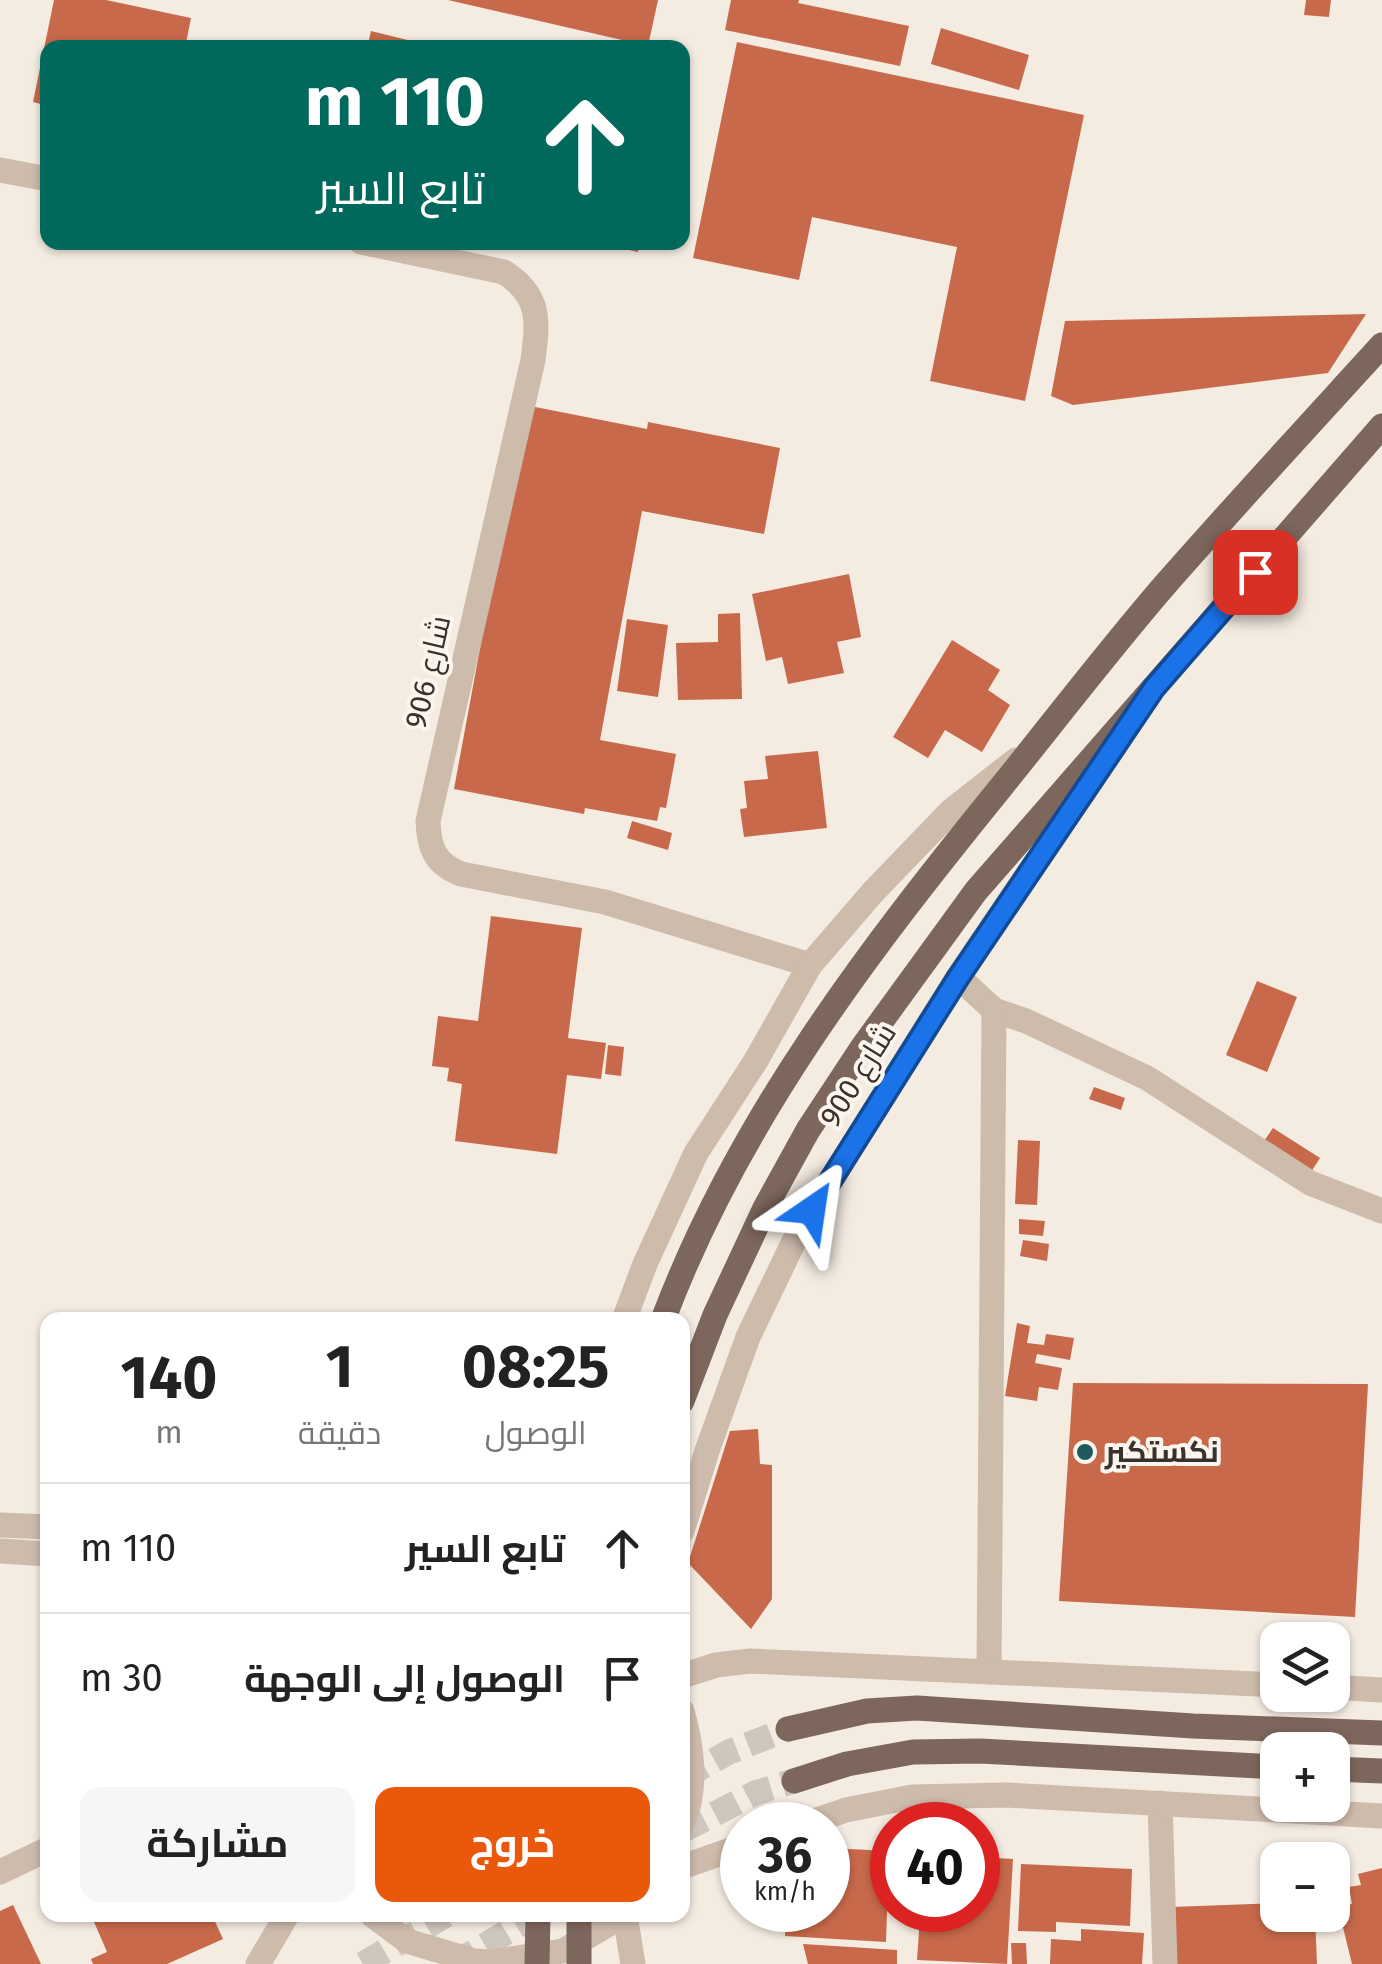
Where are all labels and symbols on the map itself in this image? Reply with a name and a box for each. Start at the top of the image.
pin [1213,530,1298,615]
street label: شارع 906 [398,612,460,732]
street label: شارع 900 [812,1017,906,1134]
position arrow [760,1158,864,1262]
place label: نكستكير [1104,1434,1219,1470]
marker: نكستكير [1074,1441,1096,1463]
speed limit sign: 40 [870,1802,1000,1932]

